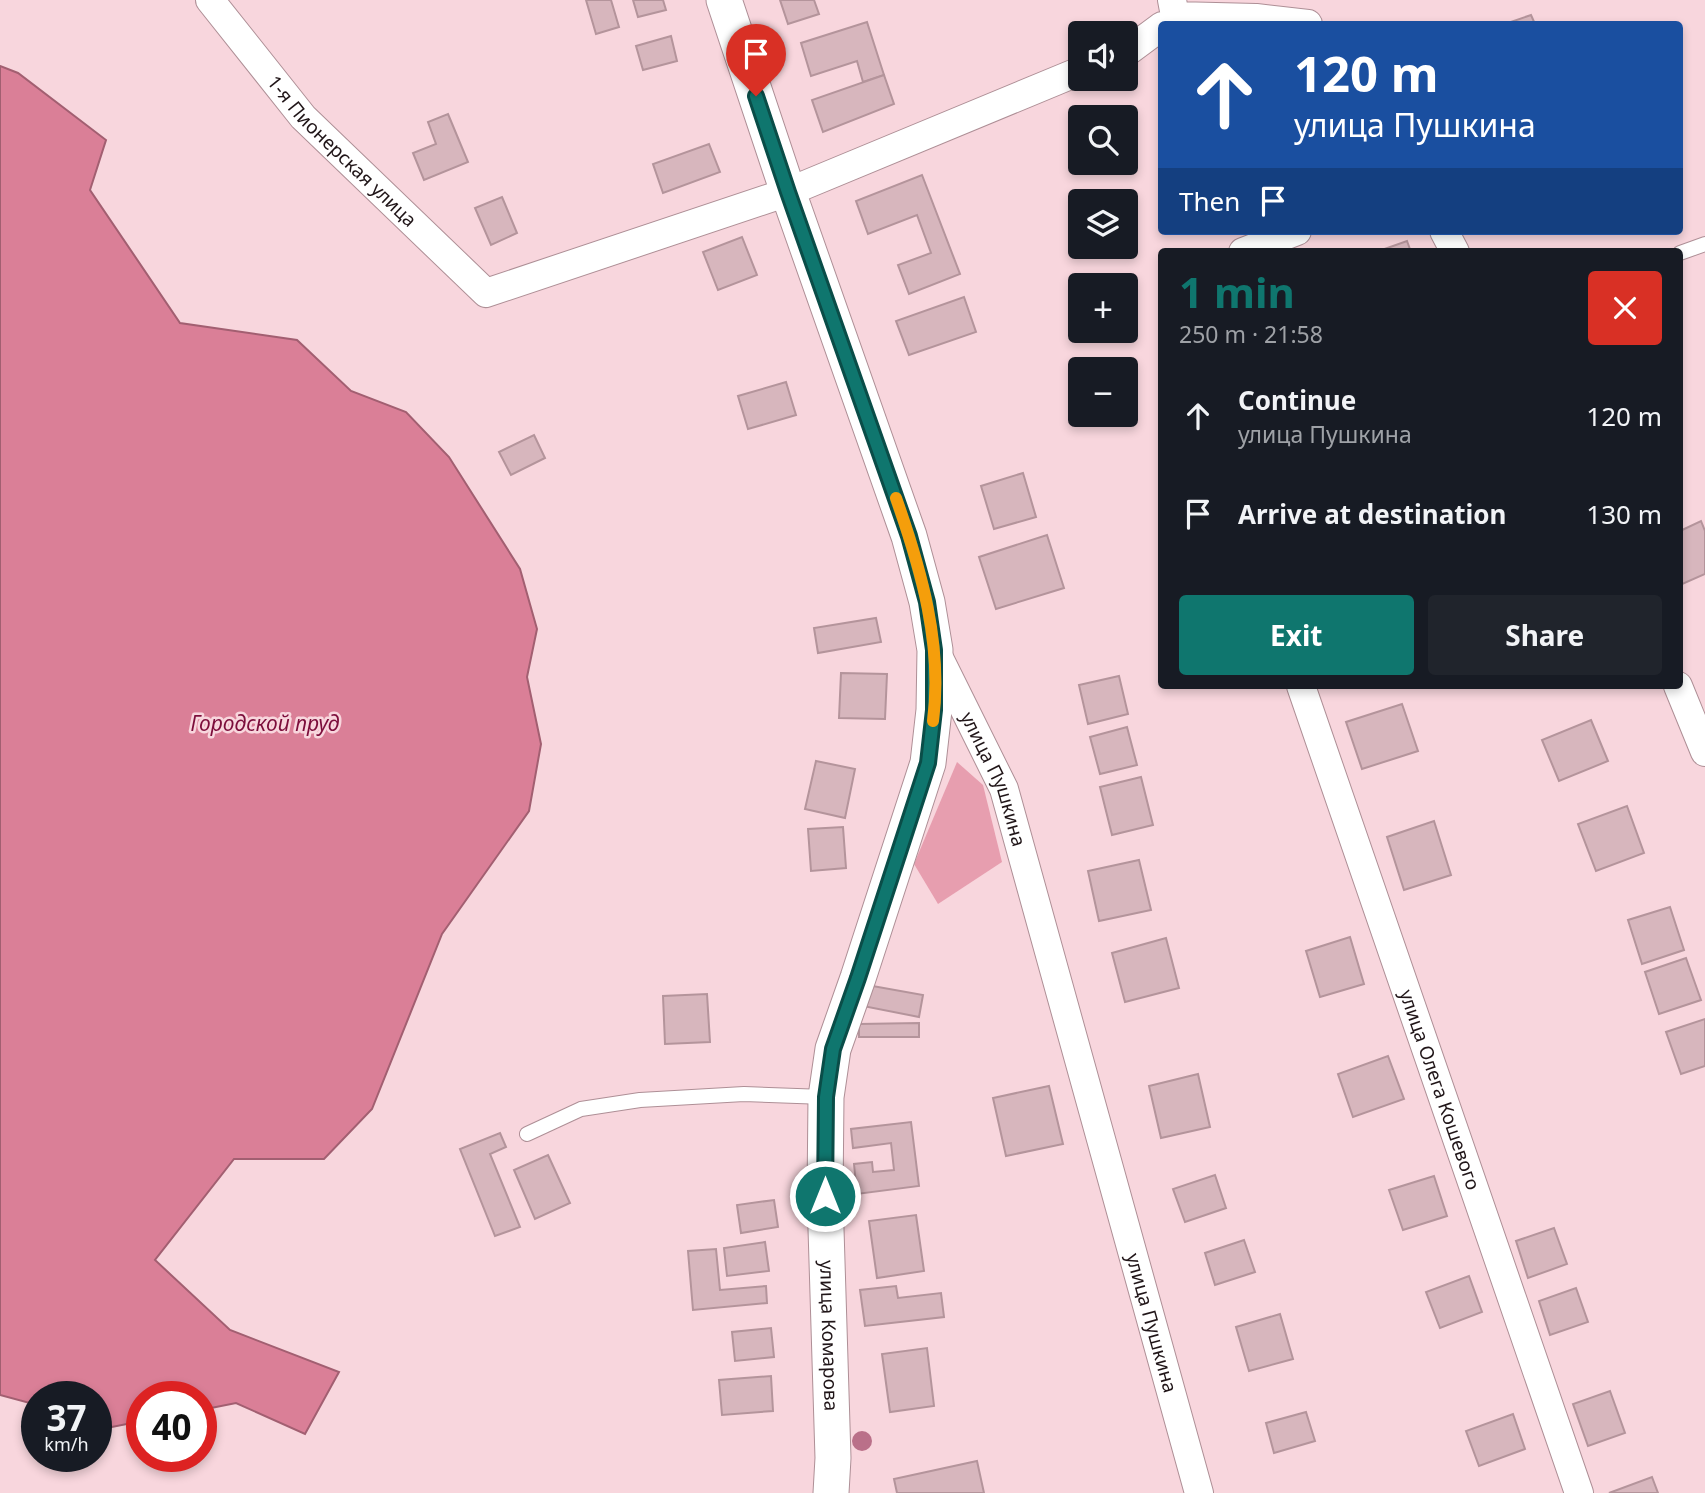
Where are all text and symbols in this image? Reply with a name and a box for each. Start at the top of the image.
map controls [1068,21,1138,427]
button: sound [1068,21,1138,91]
pin [726,24,786,96]
icon: arrive [737,35,775,73]
text: 120 m [1294,40,1439,106]
icon: ahead [1179,49,1270,140]
street label: 1-я Пионерская улица [262,70,422,233]
text: улица Пушкина [1294,103,1536,146]
button: search [1068,105,1138,175]
icon: arrive [1254,182,1292,220]
text: Then [1179,183,1240,219]
button: layers [1068,189,1138,259]
text: 1 min [1179,263,1295,320]
button: close [1588,271,1662,345]
button: + [1068,273,1138,343]
text: 250 m · 21:58 [1179,318,1323,350]
button: − [1068,357,1138,427]
text: Continue [1238,382,1356,418]
icon: ahead [1179,397,1217,435]
text: 120 m [1586,398,1662,434]
text: улица Пушкина [1238,418,1412,450]
icon: arrive [1179,495,1217,533]
text: Arrive at destination [1238,496,1507,532]
text: 130 m [1586,496,1662,532]
button: Exit [1179,595,1414,675]
button: Share [1428,595,1662,675]
street label: улица Пушкина [955,707,1032,849]
water label: Городской пруд [191,709,340,737]
street label: улица Олега Кошевого [1394,986,1487,1193]
position arrow [788,1159,862,1233]
street label: улица Пушкина [1120,1250,1184,1396]
street label: улица Комарова [814,1260,845,1411]
speed limit sign: 40 [126,1381,217,1472]
text: 37 [46,1394,87,1441]
text: km/h [44,1432,89,1456]

